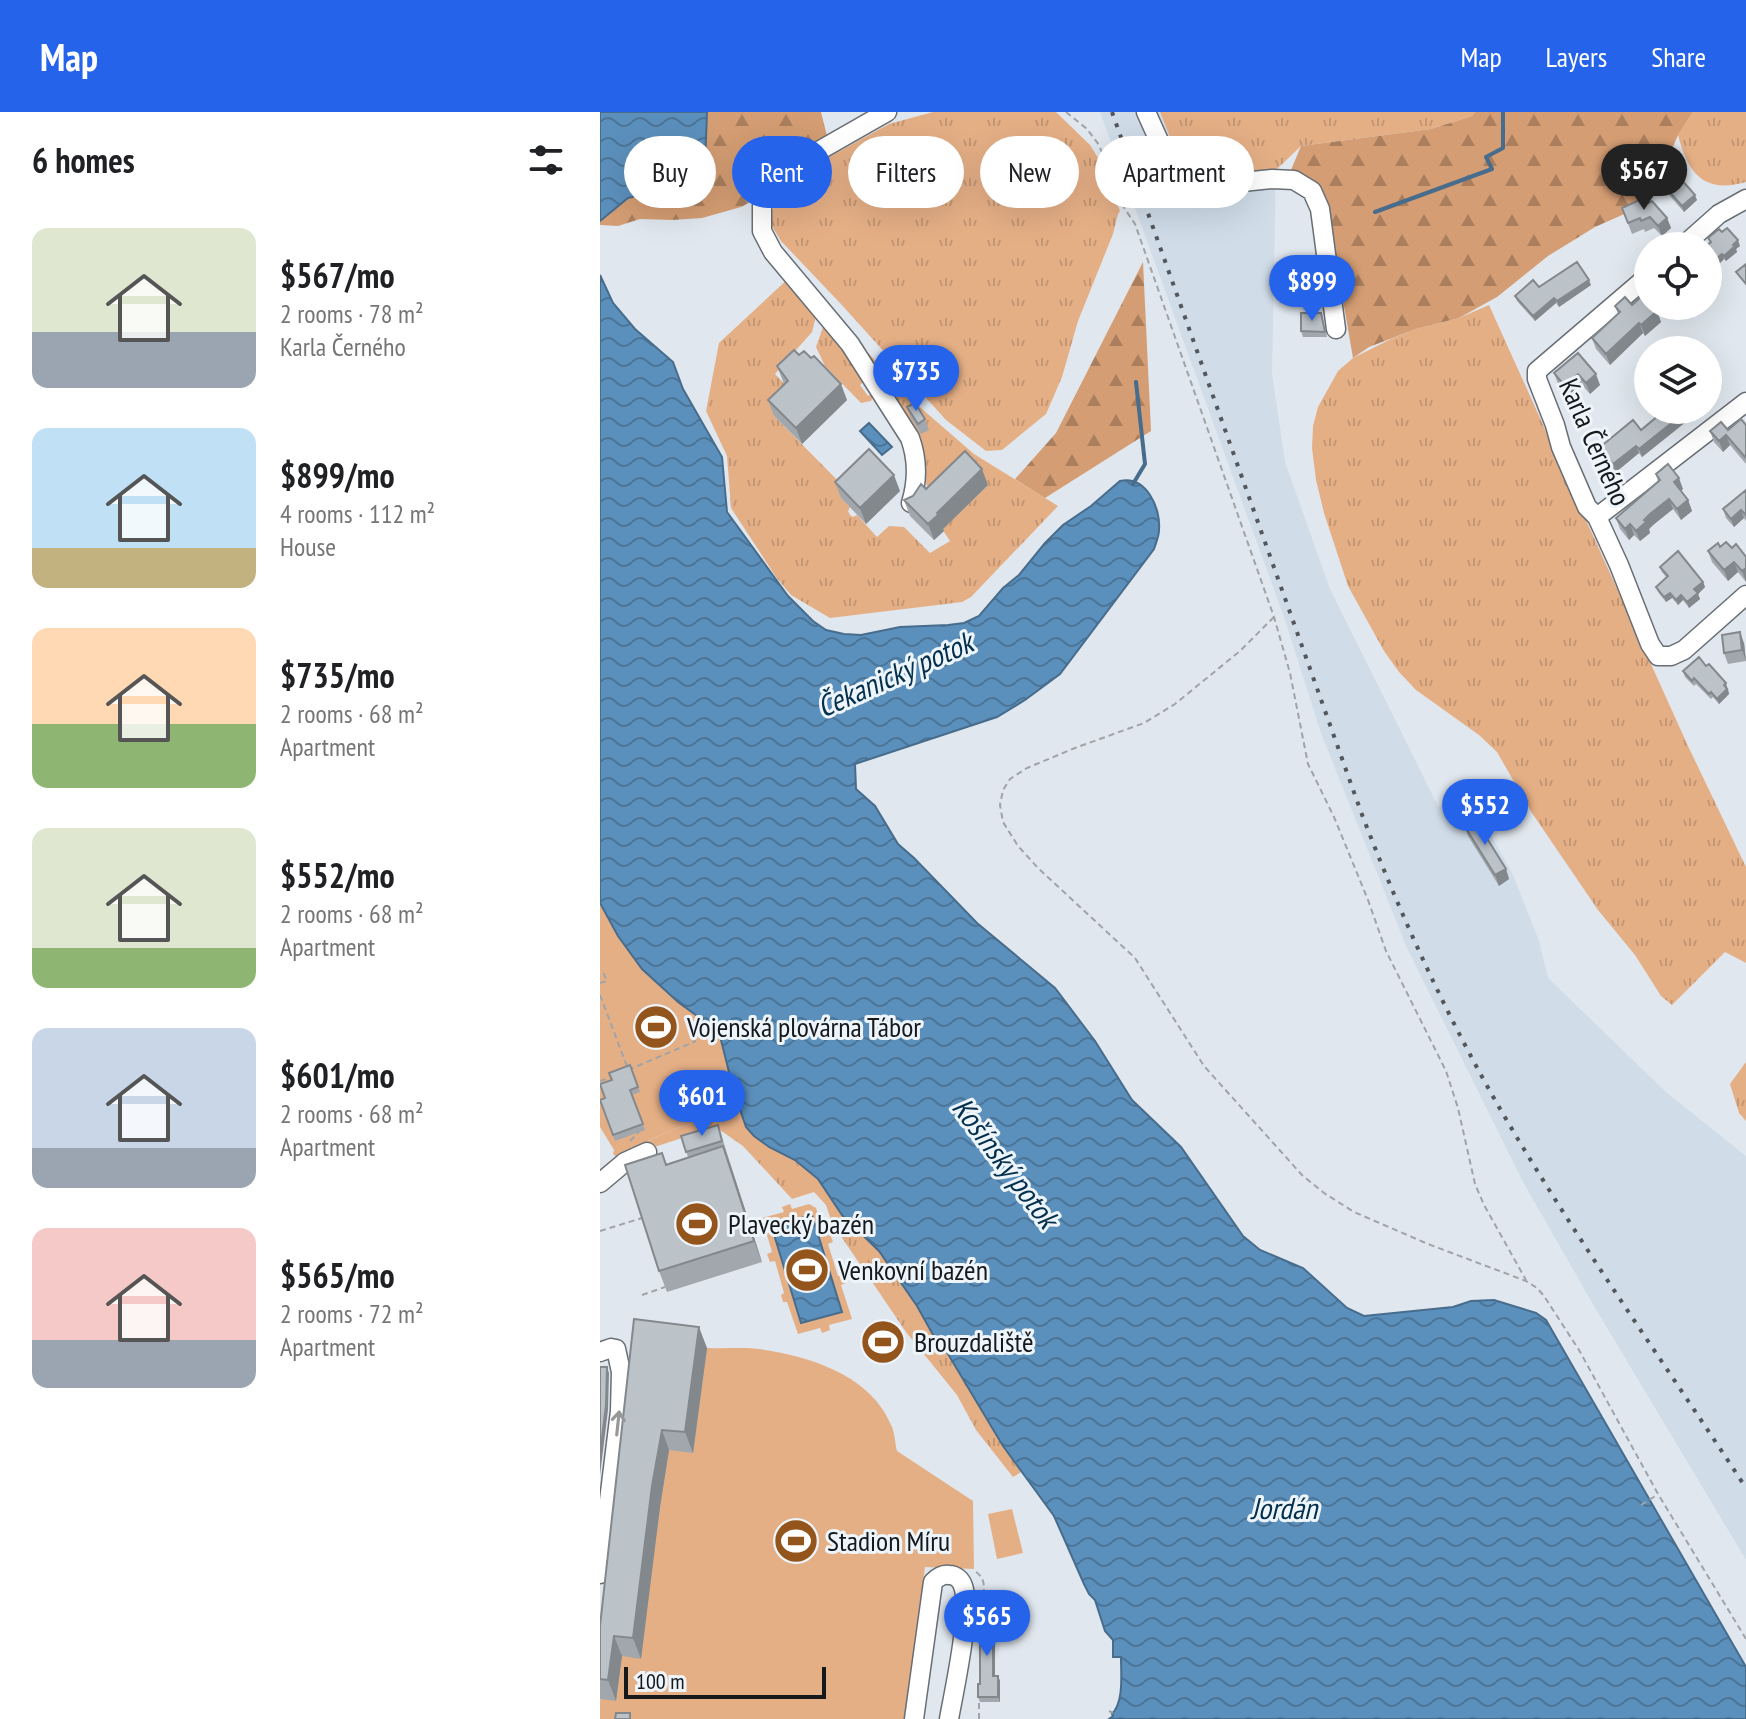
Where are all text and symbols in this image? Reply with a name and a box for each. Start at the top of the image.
text: Map [40,32,98,81]
text: Map [1460,38,1502,75]
text: Layers [1546,38,1607,75]
text: Share [1651,38,1706,75]
chip: Buy [624,136,716,208]
chip: Rent [732,136,832,208]
chip: Filters [848,136,964,208]
chip: New [980,136,1079,208]
chip: Apartment [1095,136,1254,208]
text: 6 homes [32,138,135,182]
icon: filters [524,138,568,182]
pin: $567 [1597,144,1691,212]
text: $567 [1619,153,1669,186]
map controls [1634,232,1722,424]
button: locate [1634,232,1722,320]
text: $567/mo [280,253,395,297]
pin: $899 [1265,255,1359,323]
icon: home [96,260,192,356]
text: $899 [1287,264,1337,297]
text: 2 rooms · 78 m² [280,297,424,330]
text: Karla Černého [280,330,406,363]
button: layers [1634,336,1722,424]
pin: $735 [869,345,963,413]
text: $735 [891,354,941,387]
street label: Karla Černého [1551,372,1640,511]
text: $899/mo [280,453,395,497]
icon: home [96,460,192,556]
text: 4 rooms · 112 m² [280,497,435,530]
text: House [280,530,336,563]
water label: Čekanický potok [810,621,981,725]
text: $735/mo [280,653,395,697]
icon: home [96,660,192,756]
text: 2 rooms · 68 m² [280,697,424,730]
text: Apartment [280,730,375,763]
pin: $552 [1438,779,1532,847]
text: $552 [1460,788,1510,821]
text: $552/mo [280,853,395,897]
icon: home [96,860,192,956]
text: 2 rooms · 68 m² [280,897,424,930]
text: Apartment [280,930,375,963]
sports icon: Vojenská plovárna Tábor [632,1003,680,1051]
place label: Vojenská plovárna Tábor [686,1008,921,1045]
text: $601/mo [280,1053,395,1097]
icon: home [96,1060,192,1156]
pin: $601 [655,1070,749,1138]
text: $601 [677,1079,727,1112]
water label: Košínský potok [944,1089,1070,1238]
text: 2 rooms · 68 m² [280,1097,424,1130]
text: Apartment [280,1130,375,1163]
sports icon: Plavecký bazén [673,1200,721,1248]
place label: Plavecký bazén [728,1205,874,1242]
sports icon: Venkovní bazén [783,1246,831,1294]
place label: Venkovní bazén [837,1251,988,1288]
text: $565/mo [280,1253,395,1297]
icon: home [96,1260,192,1356]
text: 2 rooms · 72 m² [280,1297,424,1330]
sports icon: Brouzdaliště [859,1318,907,1366]
place label: Brouzdaliště [914,1323,1034,1360]
text: Apartment [280,1330,375,1363]
one-way arrow [611,1410,626,1436]
water label: Jordán [1250,1488,1319,1527]
sports icon: Stadion Míru [772,1517,820,1565]
place label: Stadion Míru [827,1522,950,1559]
pin: $565 [940,1590,1034,1658]
text: $565 [962,1599,1012,1632]
scale bar [624,1663,826,1699]
text: 100 m [636,1667,685,1695]

